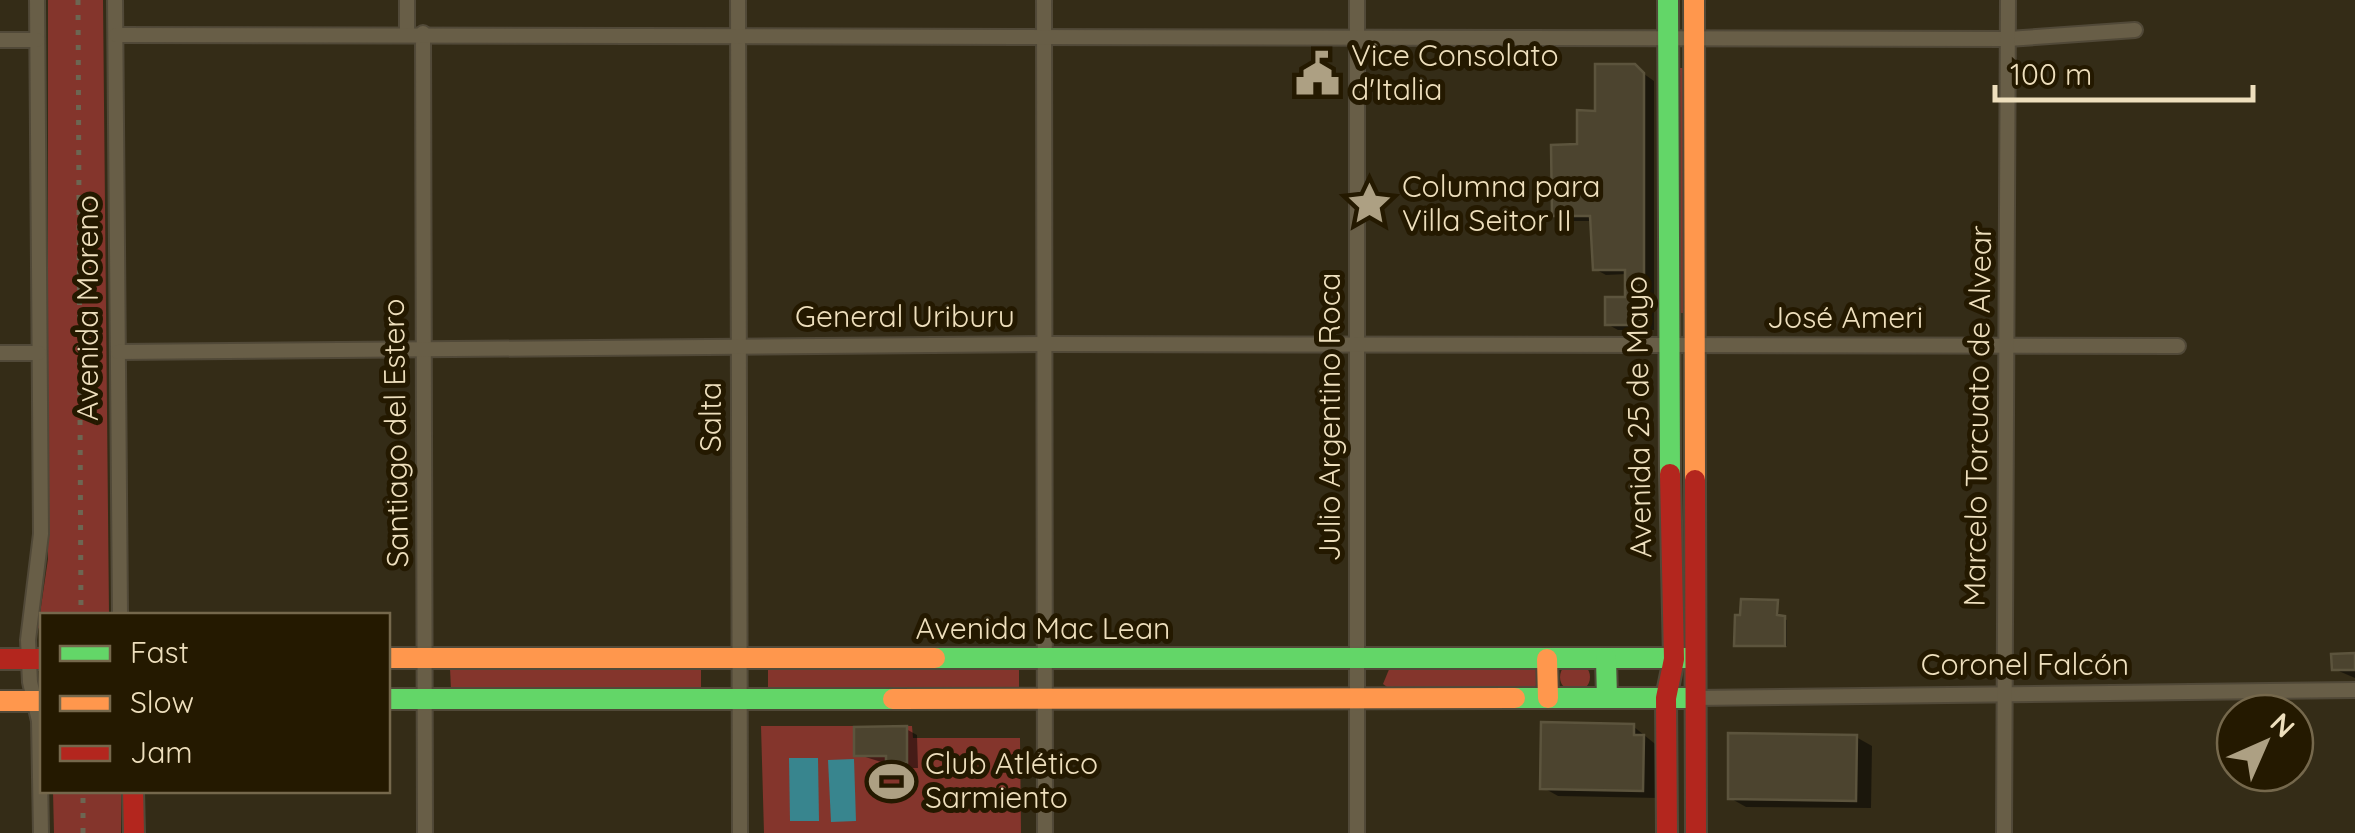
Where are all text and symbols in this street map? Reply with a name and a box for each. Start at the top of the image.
place label: Vice Consolato d'Italia [1351,36,1559,108]
scale bar [1995,40,2252,102]
public building icon: Vice Consolato d'Italia [1294,49,1342,97]
text: 100 m [2010,55,2092,93]
place label: Columna para Villa Seitor II [1402,167,1600,239]
place icon: Columna para Villa Seitor II [1345,180,1393,228]
street label: Avenida Moreno [68,195,106,421]
street label: Marcelo Torcuato de Alvear [1955,225,1999,607]
street label: Julio Argentino Roca [1310,273,1348,561]
street label: Avenida 25 de Mayo [1617,276,1659,558]
street label: General Uriburu [795,297,1015,335]
street label: Santiago del Estero [374,298,416,568]
street label: José Ameri [1767,298,1923,336]
street label: Salta [691,382,729,452]
street label: Avenida Mac Lean [916,609,1170,647]
legend [40,613,390,793]
text: Fast [130,633,189,671]
street label: Coronel Falcón [1921,645,2129,683]
text: Slow [130,683,194,721]
north arrow [2215,693,2315,793]
text: N [2263,705,2303,745]
text: Jam [130,733,193,771]
place label: Club Atlético Sarmiento [925,744,1098,816]
sports icon: Club Atlético Sarmiento [868,757,916,805]

